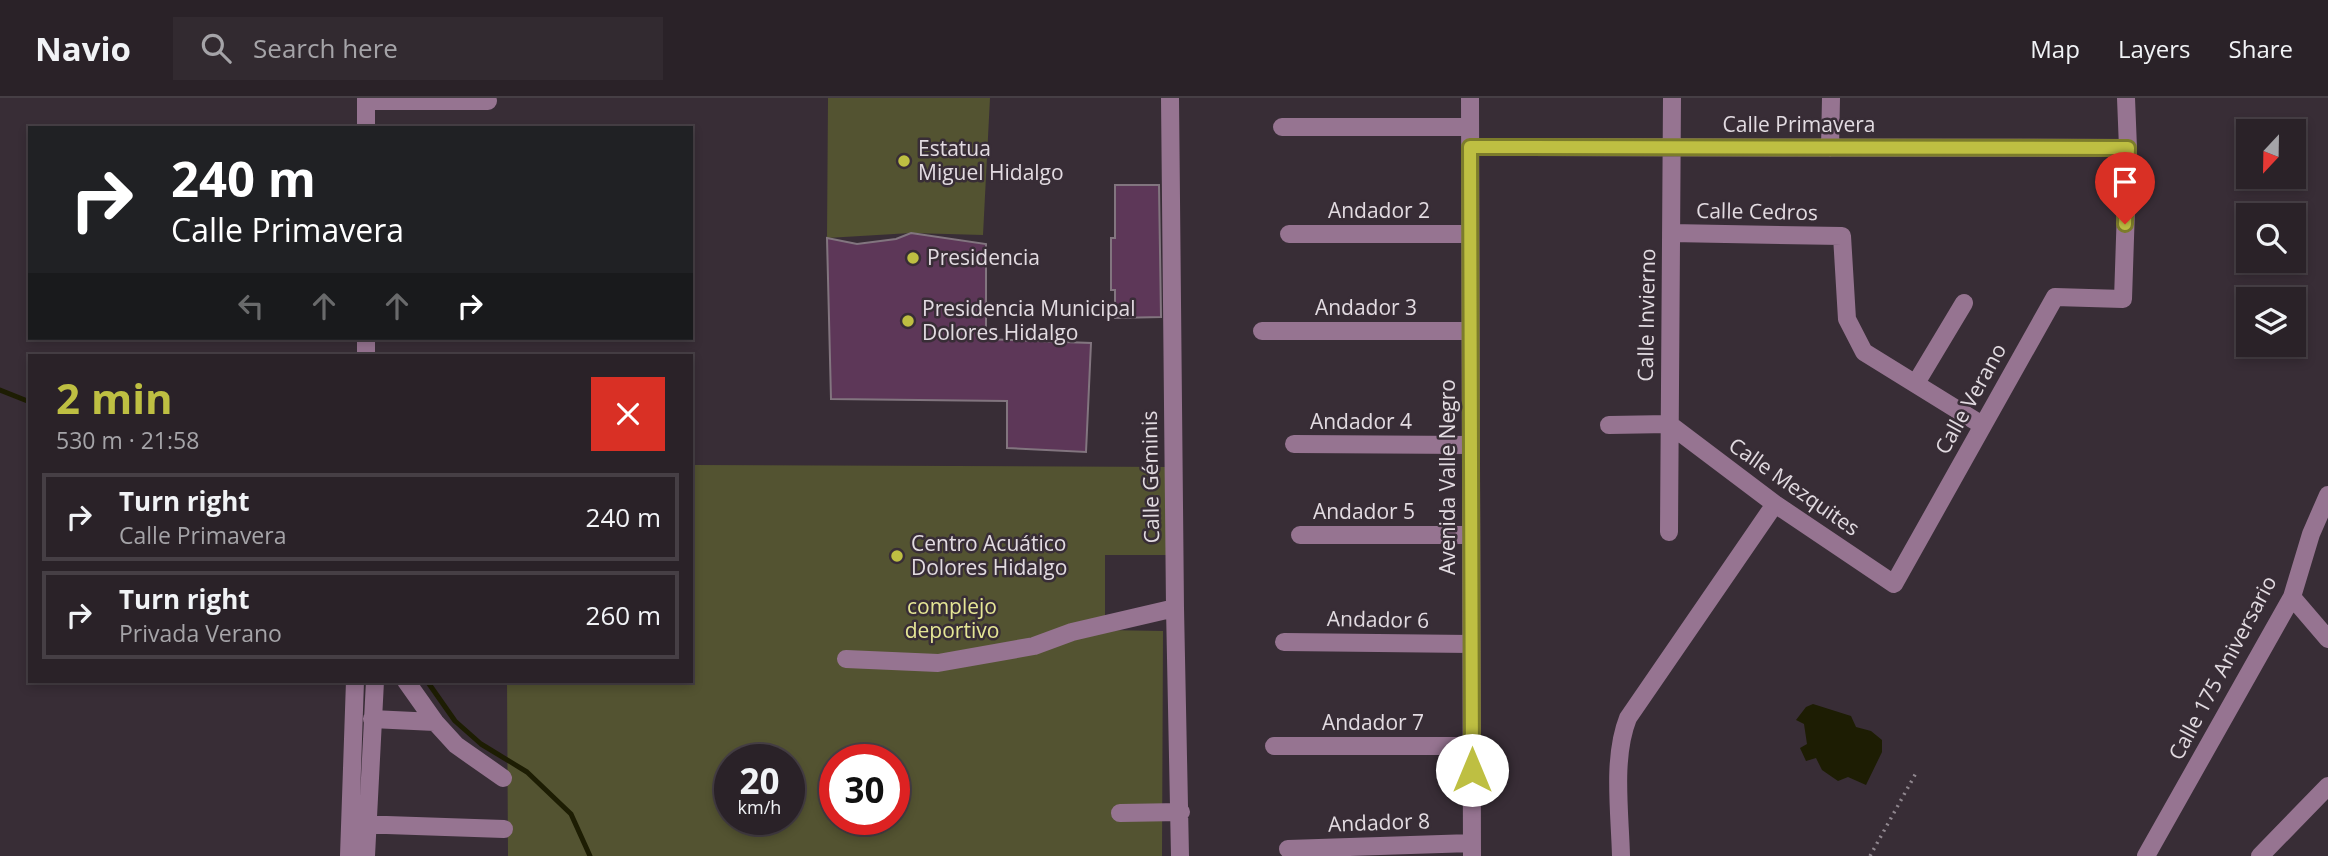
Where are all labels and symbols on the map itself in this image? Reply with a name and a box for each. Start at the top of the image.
street label: Calle Primavera [1723,110,1875,138]
north arrow [2236,119,2306,189]
place label: Estatua Miguel Hidalgo [918,134,1064,186]
pin [2095,152,2155,224]
marker: Estatua Miguel Hidalgo [896,153,912,169]
street label: Andador 2 [1328,196,1430,224]
street label: Calle Cedros [1696,196,1818,226]
place label: Presidencia [927,243,1040,271]
street label: Calle Invierno [1631,248,1661,382]
marker: Presidencia [905,250,921,266]
street label: Andador 3 [1315,293,1417,321]
place label: Presidencia Municipal Dolores Hidalgo [922,294,1135,346]
marker: Presidencia Municipal Dolores Hidalgo [900,313,916,329]
street label: Calle Verano [1928,338,2012,459]
street label: Avenida Valle Negro [1433,379,1461,575]
street label: Andador 4 [1310,407,1412,435]
street label: Calle Géminis [1135,410,1165,544]
street label: Calle Mezquites [1724,431,1866,542]
street label: Andador 5 [1313,497,1415,525]
place label: Centro Acuático Dolores Hidalgo [911,529,1067,581]
marker: Centro Acuático Dolores Hidalgo [889,548,905,564]
street label: Calle 175 Aniversario [2162,571,2283,764]
park label: complejo deportivo [905,592,999,644]
street label: Andador 6 [1327,604,1429,634]
street label: Andador 7 [1322,708,1424,736]
position arrow [1435,733,1509,807]
speed limit sign: 30 [819,744,910,835]
street label: Andador 8 [1327,806,1431,838]

